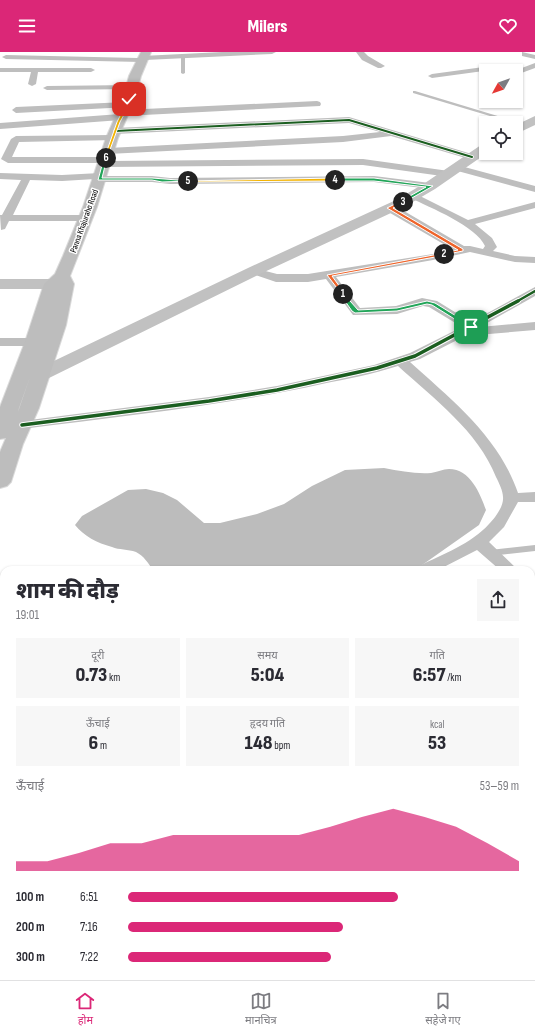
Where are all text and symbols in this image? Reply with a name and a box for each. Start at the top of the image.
icon: menu [16,15,38,37]
icon: heart [497,15,519,37]
text: Milers [248,16,287,37]
north arrow [479,64,523,108]
map controls [479,64,523,160]
pin [112,82,146,116]
icon: check [118,88,140,110]
button: locate [479,116,523,160]
pin: 6 [96,148,116,168]
text: 6 [103,151,109,164]
pin: 4 [325,170,345,190]
pin: 5 [178,171,198,191]
text: 4 [332,173,338,186]
text: 5 [186,174,190,187]
street label: Panna Khajuraho Road [68,188,101,254]
pin: 3 [393,192,413,212]
text: 3 [401,195,405,208]
pin: 2 [434,244,454,264]
text: 2 [442,247,446,260]
pin: 1 [333,284,353,304]
text: 1 [341,287,345,300]
pin [454,310,488,344]
icon: arrive [460,316,482,338]
text: शाम की दौड़ [16,578,119,605]
button: share [477,579,519,621]
text: 19:01 [16,607,39,623]
text: दूरी [91,649,104,662]
text: समय [257,649,278,662]
text: गति [430,649,445,662]
text: 0.73 [75,663,107,687]
text: 5:04 [251,663,284,687]
text: 6:57 [413,663,445,687]
text: km [107,671,120,684]
text: /km [445,671,462,684]
text: ऊँचाई [86,717,110,730]
text: हृदय गति [250,717,285,730]
text: kcal [430,718,444,731]
text: 6 [89,731,98,755]
text: 148 [245,731,273,755]
text: 53 [428,731,446,755]
text: m [98,739,107,752]
text: bpm [273,739,290,752]
text: ऊँचाई [16,778,44,794]
text: 53–59 m [480,778,519,794]
text: 100 m [16,889,44,905]
text: 6:51 [80,889,98,905]
text: 200 m [16,919,45,935]
text: 7:16 [80,919,98,935]
text: 300 m [16,949,45,965]
text: 7:22 [80,949,98,965]
tab: होम [74,990,96,1028]
tab: मानचित्र [245,990,276,1028]
tab: सहेजे गए [425,990,461,1028]

